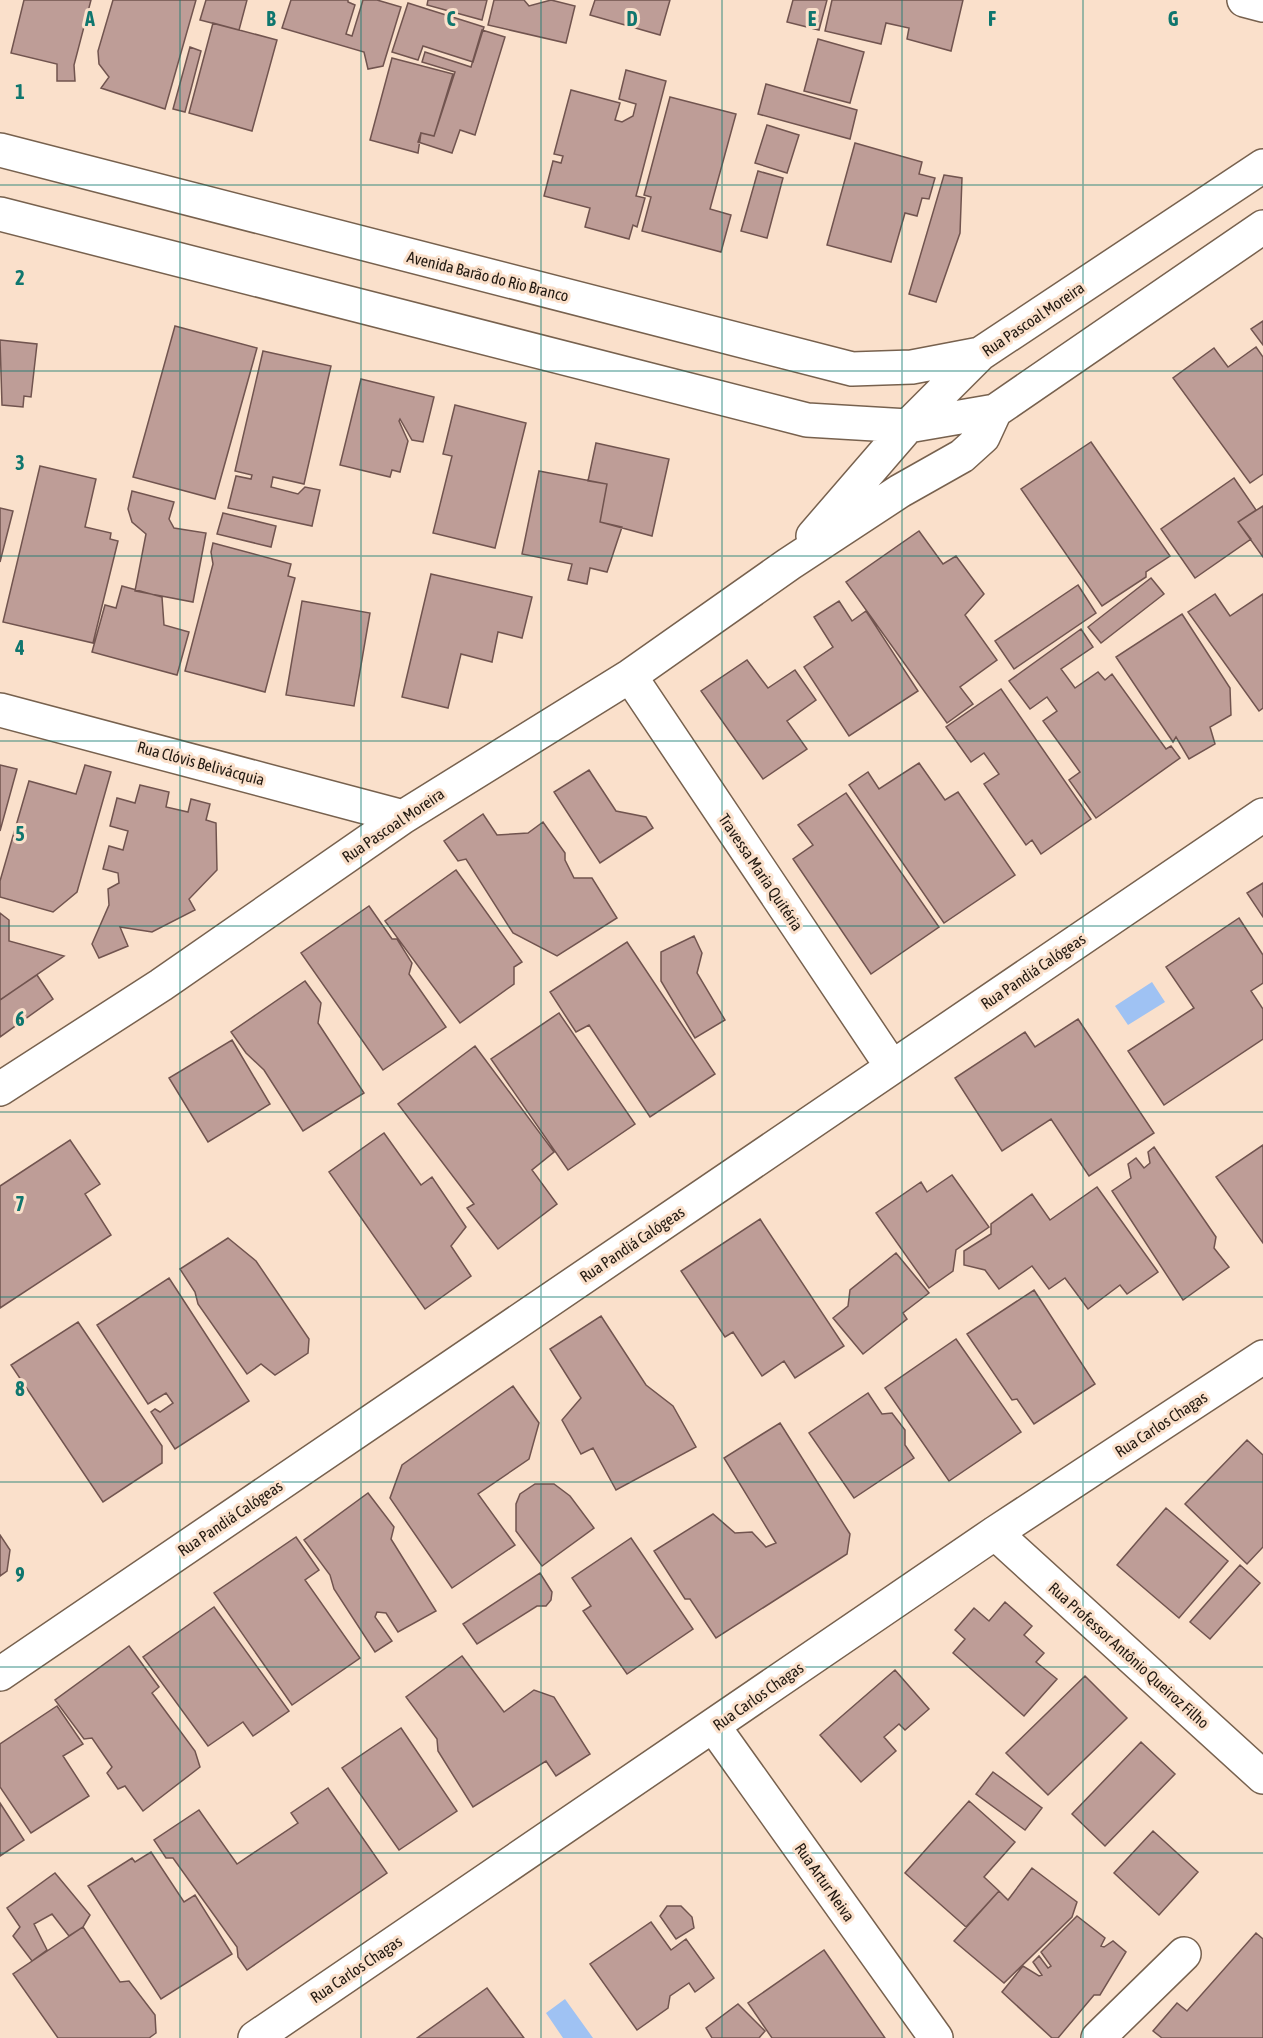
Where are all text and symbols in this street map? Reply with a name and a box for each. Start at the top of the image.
text: A [84,7,95,30]
text: B [266,7,276,30]
text: C [447,7,456,30]
text: D [626,7,638,30]
text: E [808,7,817,30]
text: F [988,7,996,30]
text: G [1168,7,1179,30]
text: 1 [15,80,25,103]
street label: Avenida Barão do Rio Branco [405,247,571,305]
text: 2 [15,266,25,289]
street label: Rua Pascoal Moreira [979,278,1087,360]
text: 3 [15,451,25,474]
text: 4 [14,636,25,659]
street label: Rua Clóvis Belivácquia [135,737,267,790]
street label: Rua Pascoal Moreira [339,784,447,866]
street label: Travessa Maria Quitéria [715,810,807,934]
text: 5 [15,822,25,845]
street label: Rua Pandiá Calógeas [977,929,1090,1013]
text: 6 [15,1007,25,1030]
text: 7 [15,1192,25,1215]
street label: Rua Pandiá Calógeas [576,1202,689,1286]
text: 8 [15,1377,25,1400]
street label: Rua Carlos Chagas [1112,1387,1211,1461]
street label: Rua Pandiá Calógeas [174,1476,287,1560]
text: 9 [15,1563,25,1586]
street label: Rua Professor Antônio Queiroz Filho [1045,1578,1213,1732]
street label: Rua Carlos Chagas [709,1658,808,1735]
street label: Rua Artur Neiva [791,1839,859,1925]
street label: Rua Carlos Chagas [307,1932,406,2007]

